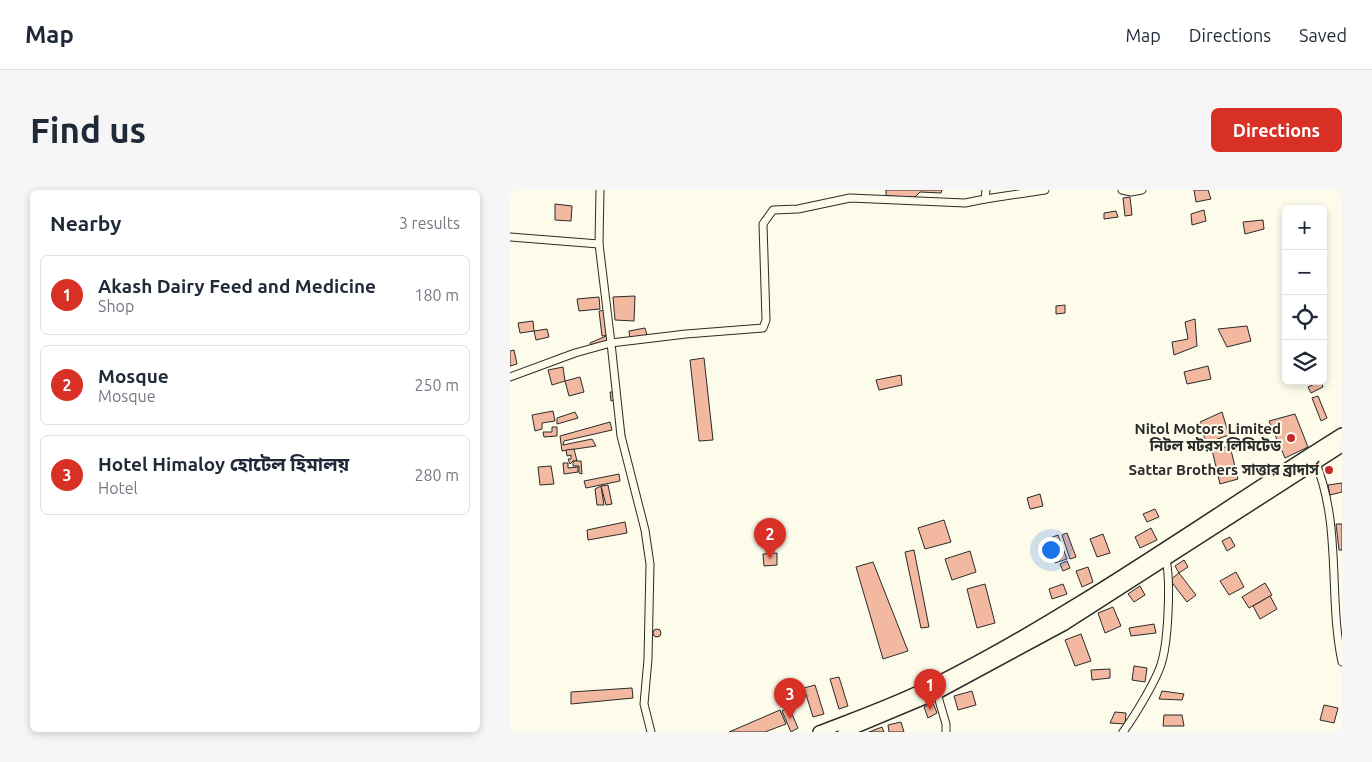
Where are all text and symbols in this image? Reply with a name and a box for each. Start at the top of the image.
text: Map [25,21,74,48]
text: Map [1125,25,1161,45]
text: Directions [1189,25,1271,45]
text: Saved [1299,25,1347,45]
button: Directions [1211,108,1342,152]
text: Find us [30,110,146,150]
map controls [1282,205,1327,385]
button: + [1282,205,1327,250]
text: Nearby [50,211,121,235]
text: 3 results [399,214,460,232]
button: − [1282,250,1327,295]
text: Akash Dairy Feed and Medicine [98,275,376,297]
text: 1 [62,286,72,304]
text: 180 m [414,286,459,304]
button: locate [1282,295,1327,340]
text: Shop [98,297,134,315]
button: layers [1282,340,1327,385]
text: Mosque [98,365,169,387]
text: 2 [62,376,72,394]
text: 250 m [414,376,459,394]
text: Mosque [98,387,156,405]
place label: Nitol Motors Limited নিটল মটরস লিমিটেড [1134,420,1281,454]
marker: Nitol Motors Limited নিটল মটরস লিমিটেড [1285,432,1297,444]
text: Hotel Himaloy হোটেল হিমালয় [98,453,349,475]
place label: Sattar Brothers সাত্তার ব্রাদার্স [1129,460,1320,478]
marker: Sattar Brothers সাত্তার ব্রাদার্স [1323,464,1335,476]
text: 3 [62,466,72,484]
text: 280 m [414,466,459,484]
text: Hotel [98,479,138,497]
pin: 2 [754,518,786,559]
your location [1038,537,1064,563]
pin: 1 [914,669,946,710]
pin: 3 [774,678,806,719]

